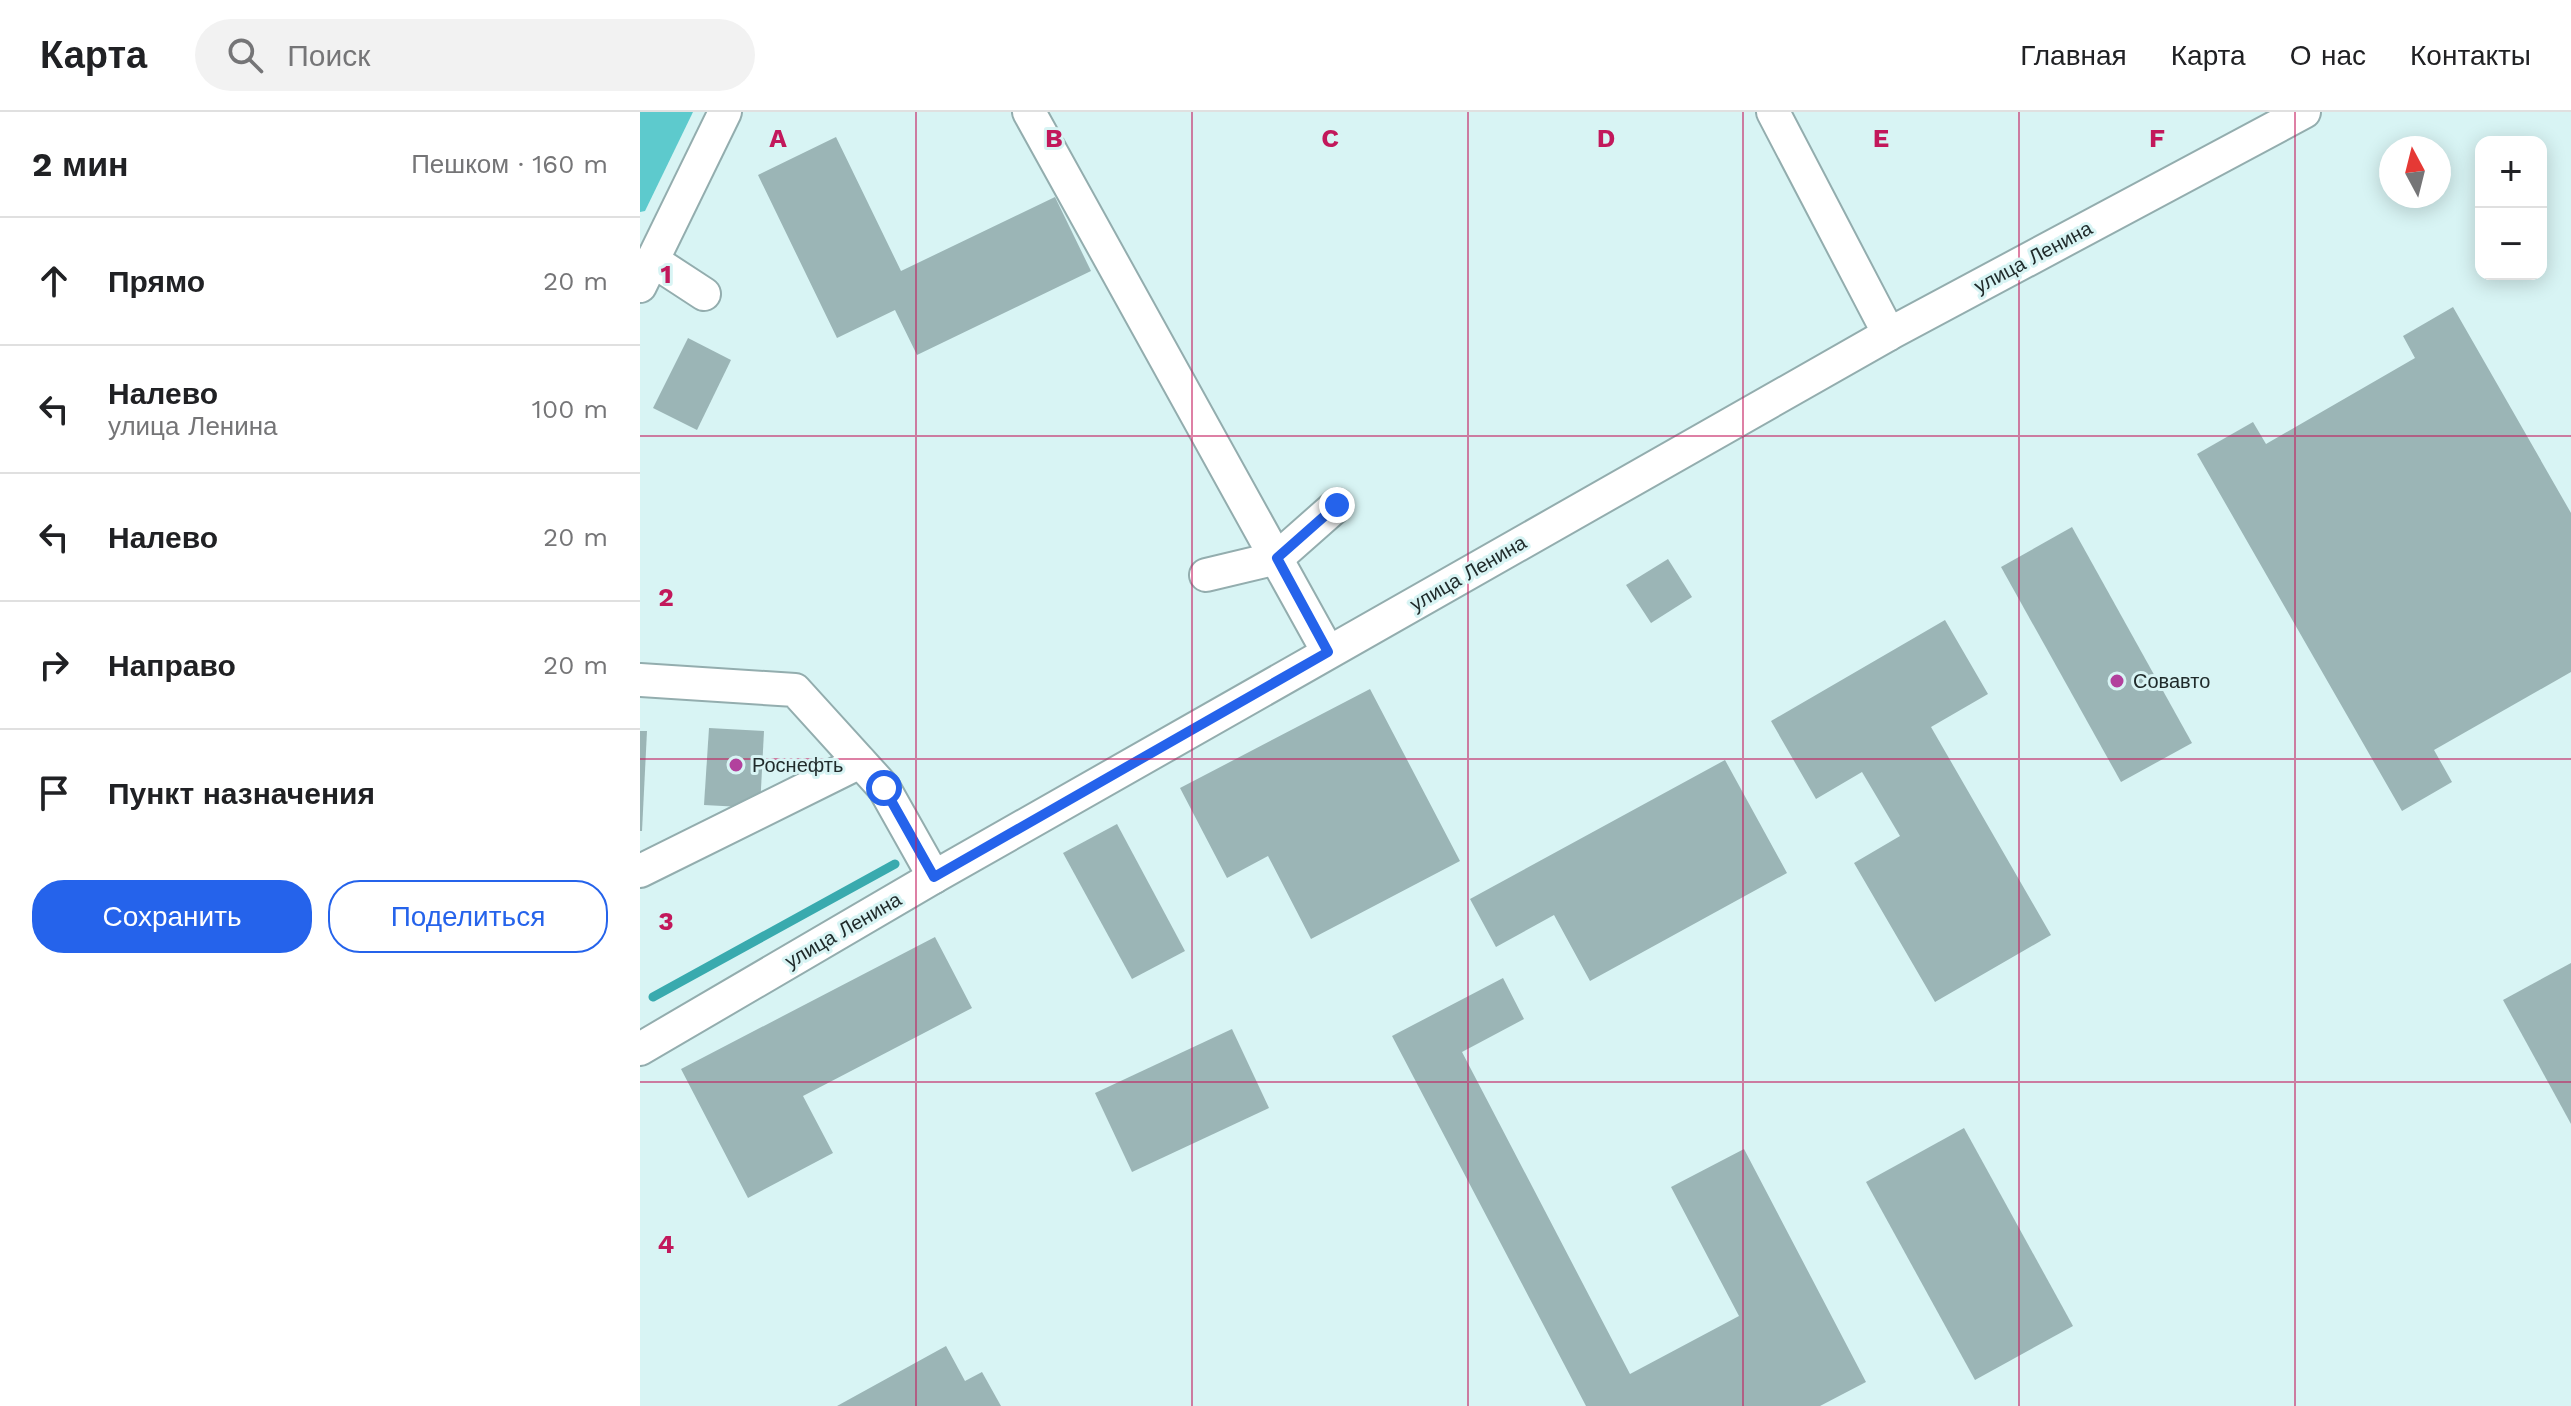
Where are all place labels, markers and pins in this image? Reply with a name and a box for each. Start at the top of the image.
place label: Совавто [2133,669,2210,693]
marker: Совавто [2108,672,2126,690]
place label: Роснефть [752,753,843,777]
marker: Роснефть [727,756,745,774]

